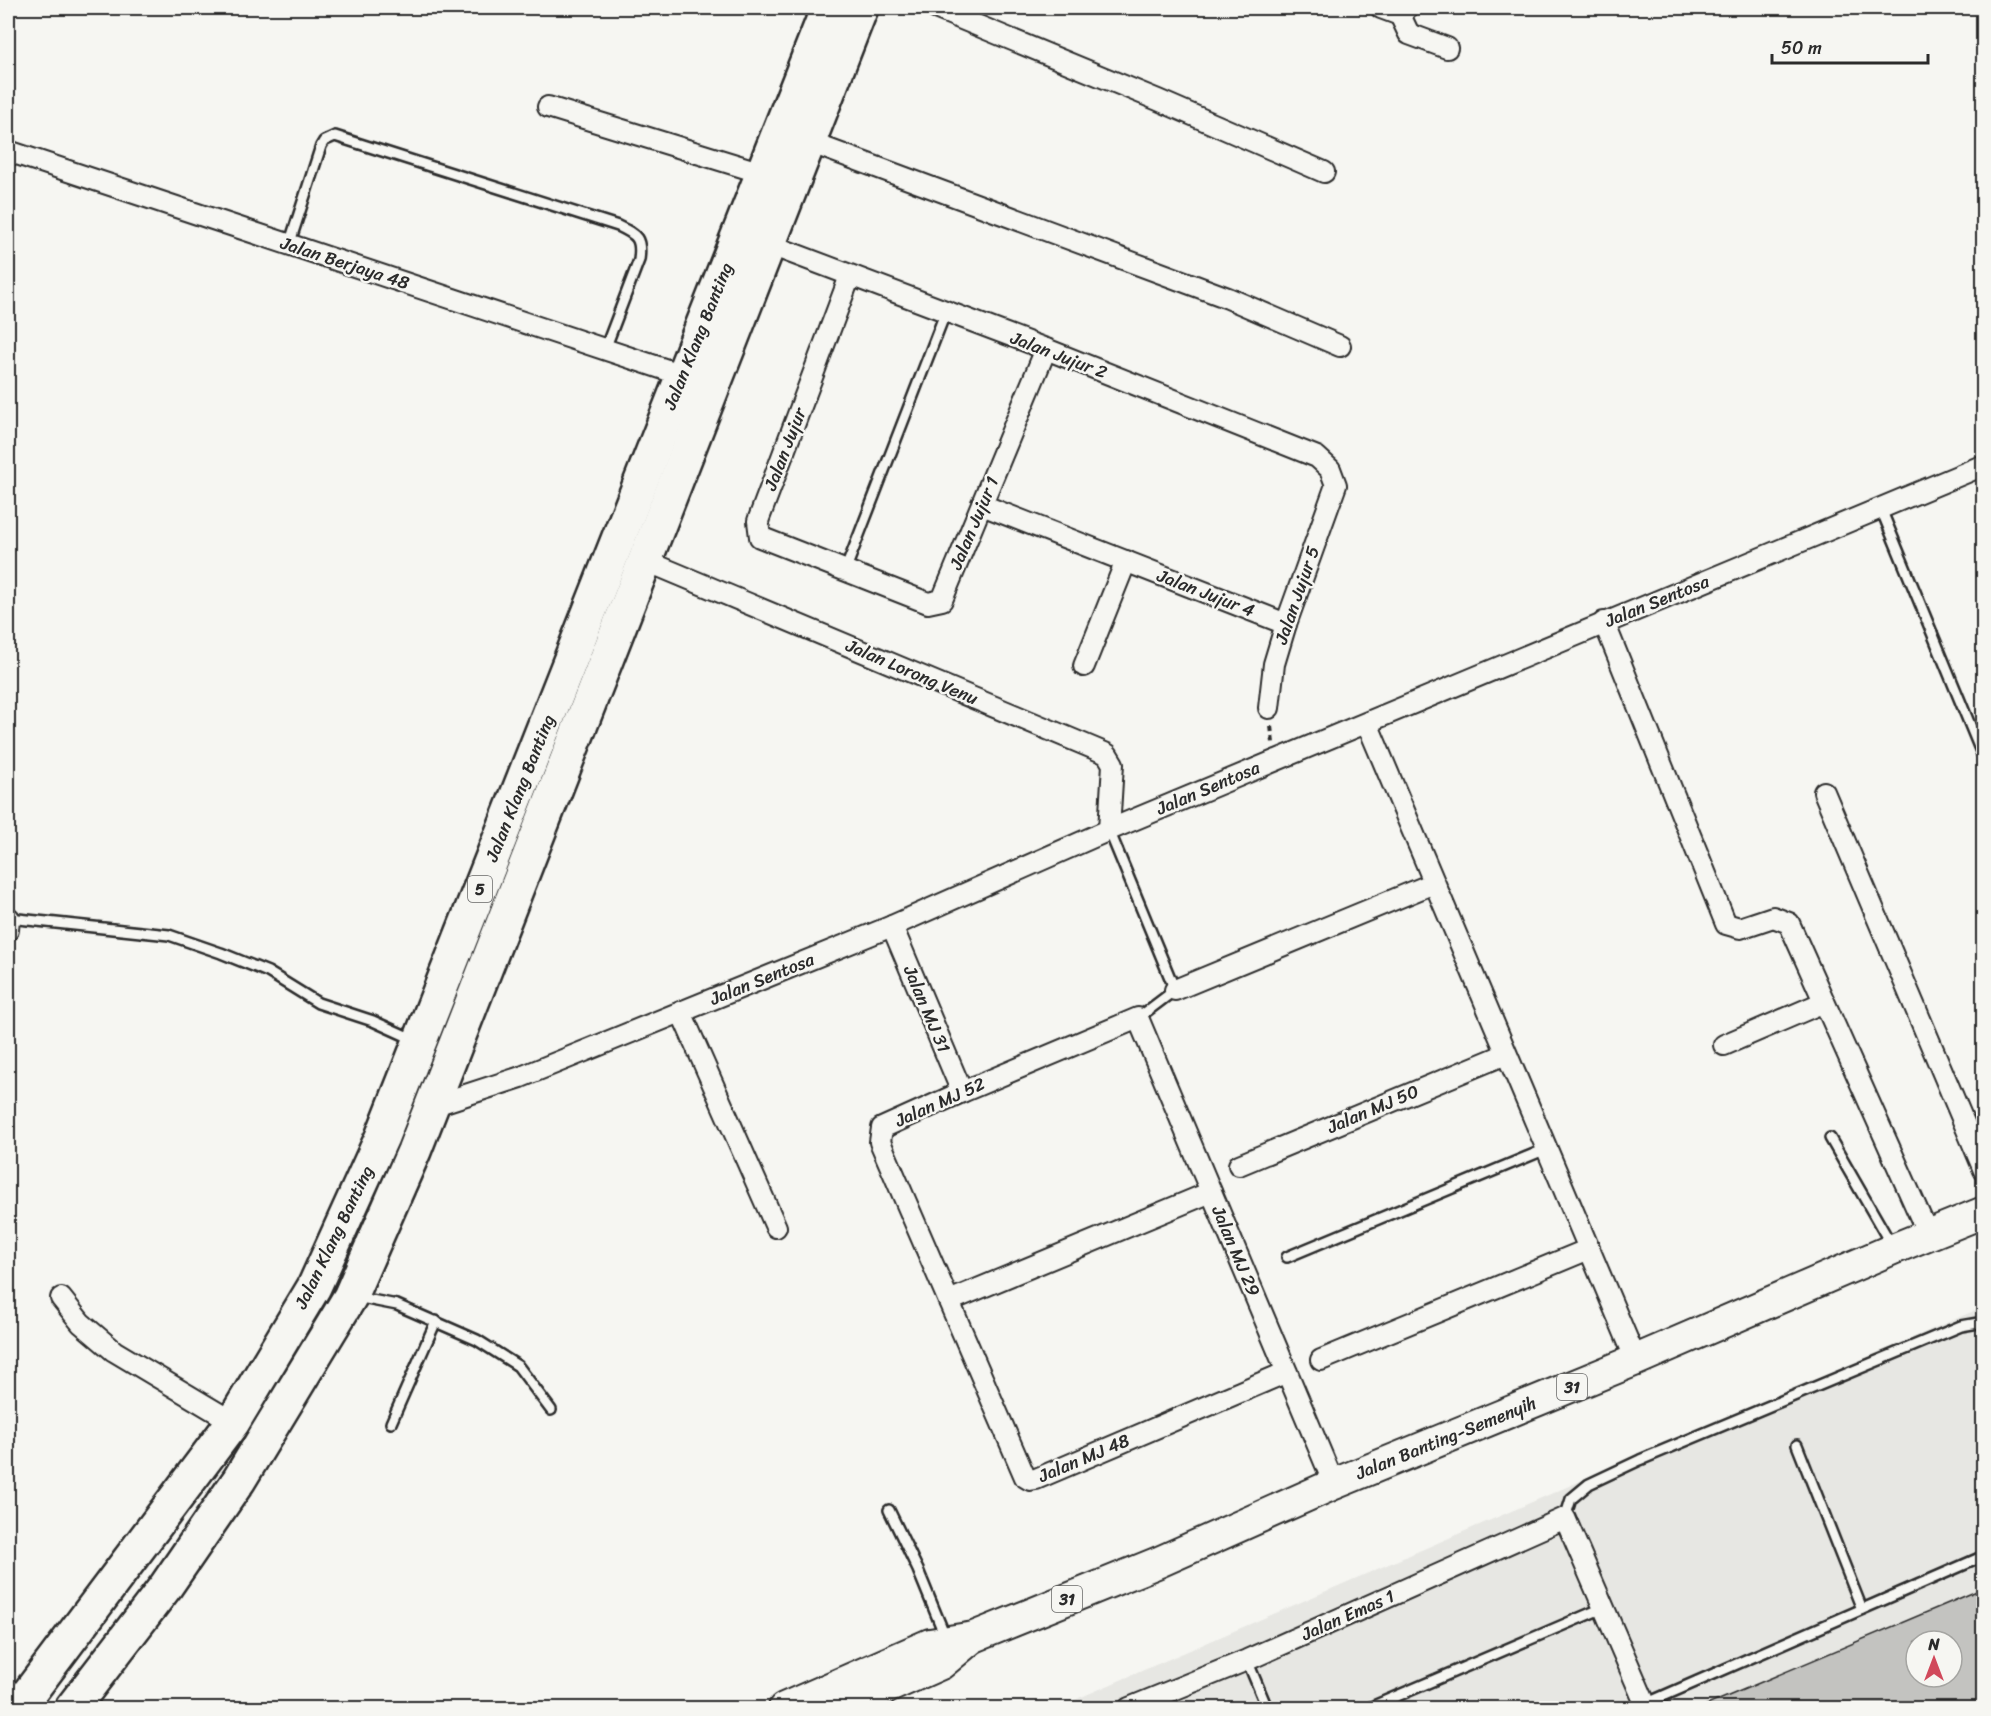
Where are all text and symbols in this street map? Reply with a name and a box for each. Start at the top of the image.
scale bar [1772,27,1928,65]
text: 50 m [1781,32,1822,64]
street label: Jalan Berjaya 48 [276,227,414,299]
street label: Jalan Klang Banting [653,257,742,416]
street label: Jalan Jujur 2 [1005,322,1112,388]
street label: Jalan Jujur [754,401,816,496]
street label: Jalan Jujur 1 [940,471,1008,576]
street label: Jalan Jujur 5 [1265,542,1329,649]
street label: Jalan Jujur 4 [1152,559,1260,626]
street label: Jalan Sentosa [1599,565,1715,637]
street label: Jalan Lorong Venu [840,629,984,714]
street label: Jalan Klang Banting [475,709,564,868]
street label: Jalan Sentosa [1150,751,1266,825]
road number: 5 [468,876,492,902]
street label: Jalan Sentosa [704,943,820,1015]
street label: Jalan MJ 31 [894,959,960,1058]
street label: Jalan MJ 52 [889,1068,990,1137]
street label: Jalan MJ 50 [1321,1075,1424,1143]
street label: Jalan Klang Banting [285,1160,383,1315]
street label: Jalan MJ 29 [1202,1200,1269,1301]
road number: 31 [1557,1374,1587,1400]
street label: Jalan Banting-Semenyih [1350,1387,1541,1489]
street label: Jalan MJ 48 [1032,1424,1135,1492]
street label: Jalan Emas 1 [1295,1580,1400,1650]
road number: 31 [1052,1586,1082,1612]
north arrow [1904,1629,1964,1689]
text: N [1927,1630,1940,1659]

